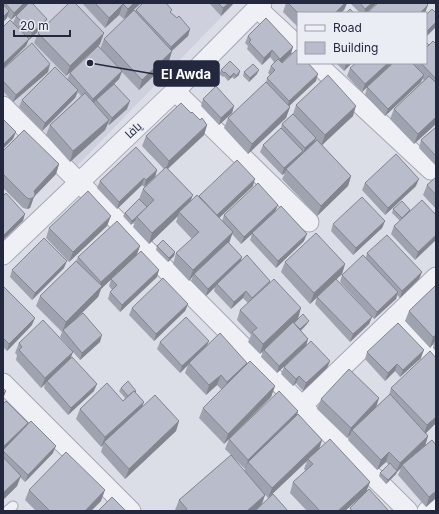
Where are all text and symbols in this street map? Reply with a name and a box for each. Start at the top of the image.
scale bar [14,12,70,38]
legend [297,12,427,64]
text: 20 m [20,18,49,33]
text: Road [333,20,362,35]
text: Building [333,40,378,55]
callout: El Awda [154,61,219,86]
text: El Awda [161,66,211,82]
street label: يافا [121,118,145,141]

